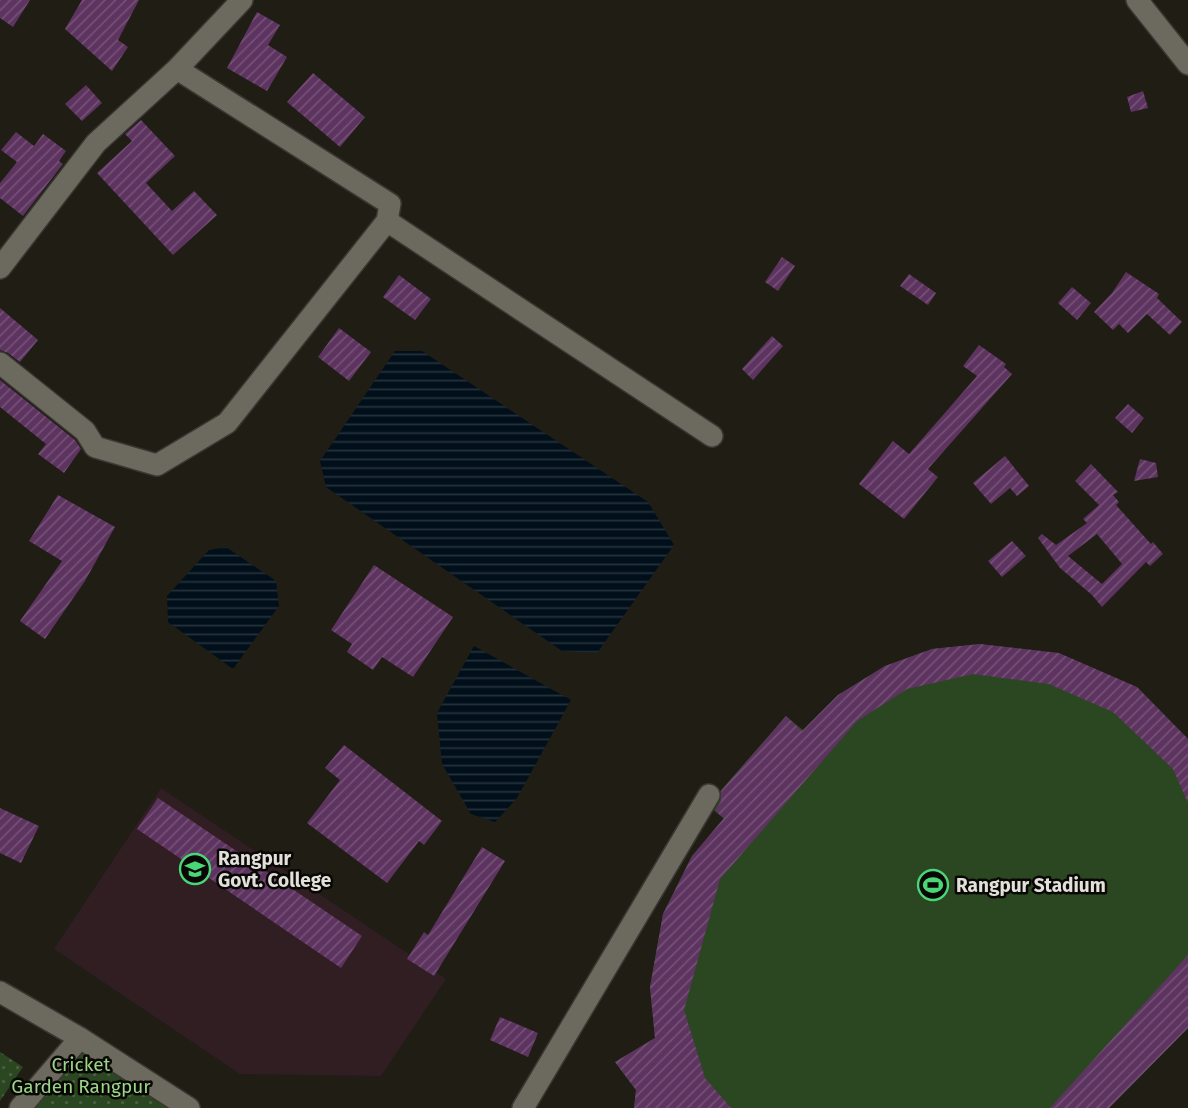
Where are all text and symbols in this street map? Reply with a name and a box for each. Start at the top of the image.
place label: Rangpur Govt. College [218,847,331,892]
school or university icon: Rangpur Govt. College [178,852,212,886]
sports icon: Rangpur Stadium [916,868,950,902]
place label: Rangpur Stadium [956,874,1106,897]
park label: Cricket Garden Rangpur [11,1053,151,1098]

